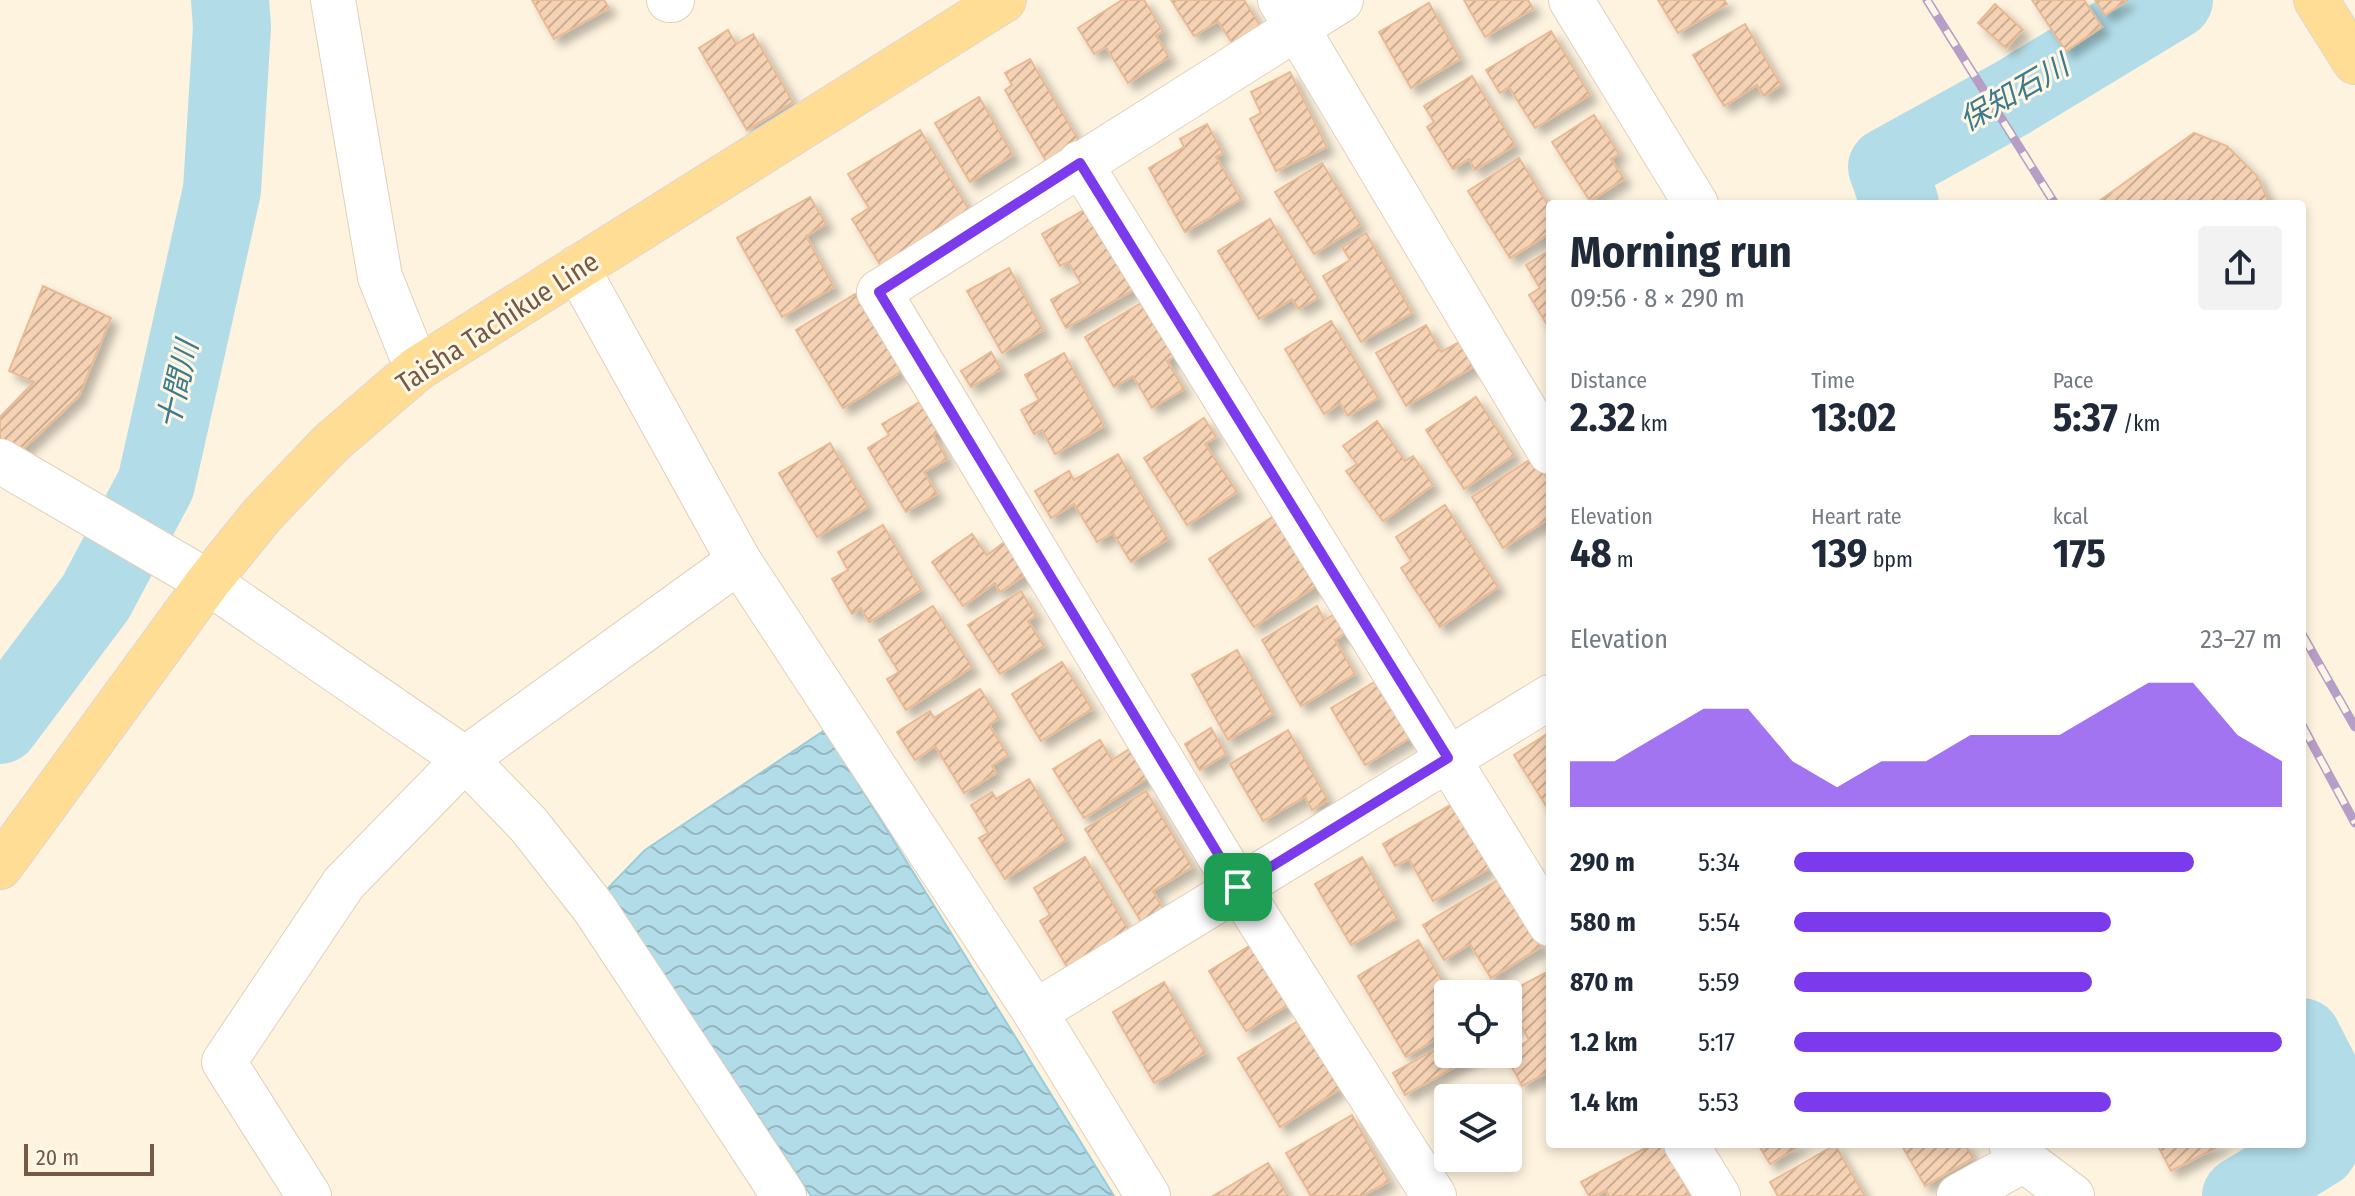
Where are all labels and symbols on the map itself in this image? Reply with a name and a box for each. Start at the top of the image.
water label: 保知石川 [1953,46,2078,139]
street label: Taisha Tachikue Line [390,245,605,400]
water label: 十間川 [150,334,206,433]
pin [1204,853,1272,921]
scale bar [24,1140,154,1176]

